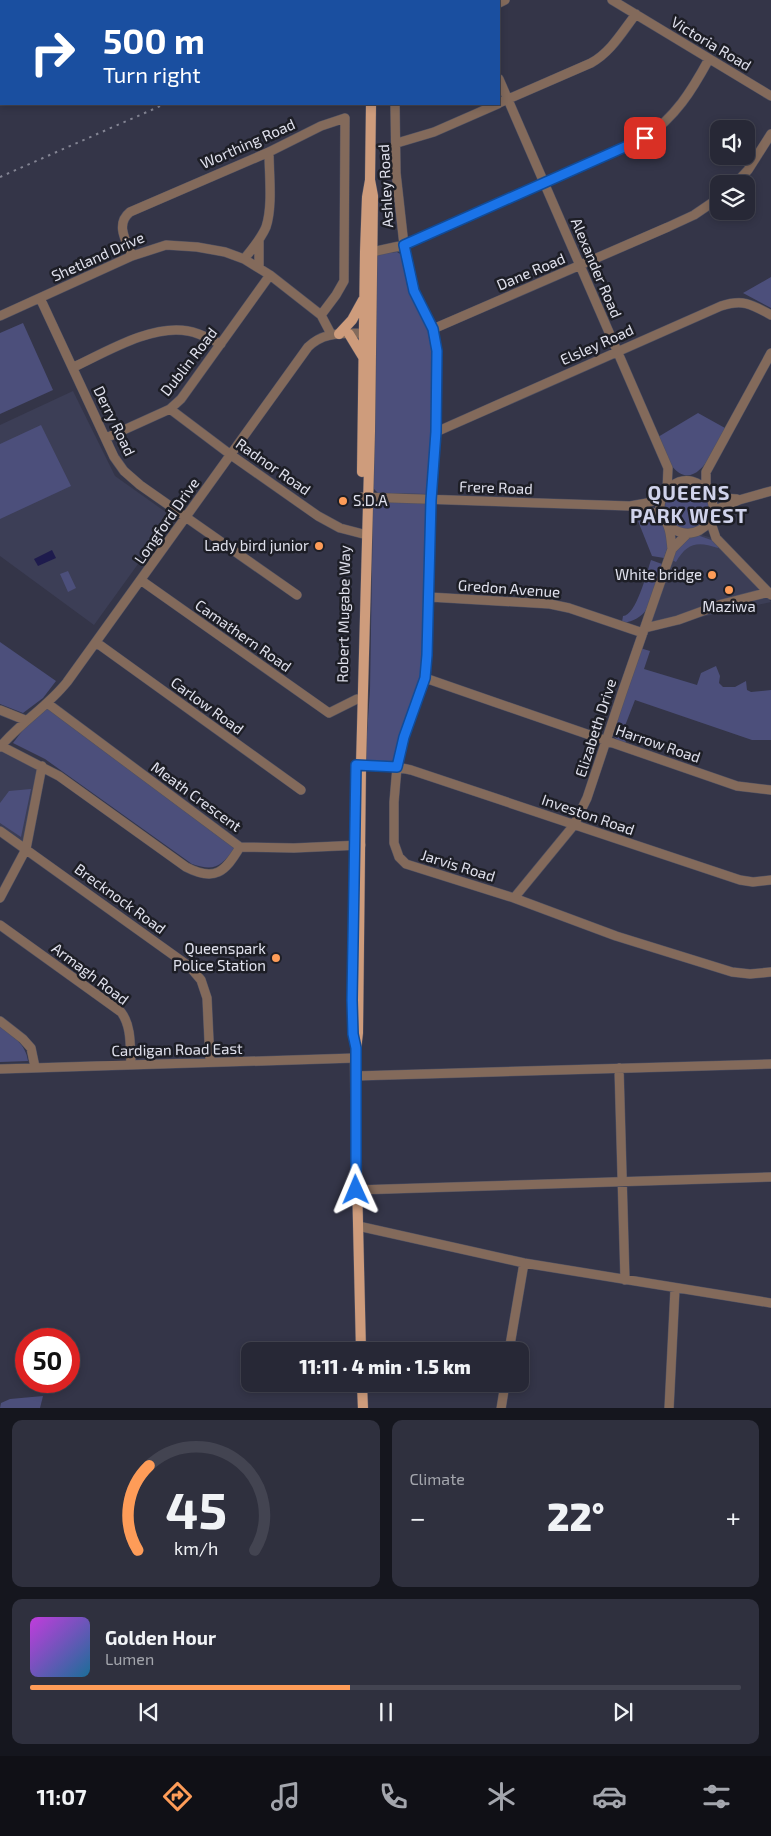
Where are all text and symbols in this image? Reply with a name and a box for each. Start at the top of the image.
street label: Victoria Road [668,12,755,74]
text: 500 m [103,19,205,61]
icon: right [20,20,85,85]
text: Turn right [103,61,201,87]
street label: Worthing Road [198,114,298,172]
pin [624,117,666,159]
map controls [710,120,755,220]
button: sound [710,120,755,165]
icon: arrive [631,124,659,152]
street label: Ashley Road [374,144,396,228]
button: layers [710,175,755,220]
street label: Alexander Road [568,215,626,320]
street label: Shetland Drive [48,228,147,285]
street label: Dane Road [494,249,568,294]
street label: Elsley Road [557,320,636,368]
street label: Dublin Road [156,324,220,399]
street label: Derry Road [90,383,140,458]
street label: Radnor Road [233,434,314,498]
street label: Longford Drive [130,474,202,567]
street label: Frere Road [459,477,533,497]
district label: QUEENS PARK WEST [630,480,748,527]
place label: S.D.A [353,491,388,509]
marker: S.D.A [337,495,349,507]
place label: Lady bird junior [204,536,309,555]
marker: Lady bird junior [313,540,325,552]
street label: Robert Mugabe Way [333,545,353,683]
place label: White bridge [615,565,702,583]
marker: White bridge [706,569,718,581]
street label: Gredon Avenue [457,575,561,601]
marker: Maziwa [723,584,735,596]
street label: Camathern Road [192,595,295,675]
place label: Maziwa [702,597,756,615]
street label: Carlow Road [168,673,248,738]
street label: Elizabeth Drive [571,676,619,779]
street label: Harrow Road [614,720,703,766]
street label: Meath Crescent [148,757,245,835]
street label: Investon Road [540,790,637,838]
street label: Jarvis Road [419,845,498,885]
street label: Brecknock Road [72,859,170,937]
street label: Armagh Road [49,938,133,1008]
place label: Queenspark Police Station [173,939,266,974]
marker: Queenspark Police Station [270,952,282,964]
street label: Cardigan Road East [111,1039,243,1059]
position arrow [329,1163,381,1215]
speed limit sign: 50 [15,1328,80,1393]
text: 11:11 · 4 min · 1.5 km [299,1355,471,1378]
text: Climate [410,1469,465,1488]
text: 45 [165,1477,227,1539]
text: 22° [547,1493,605,1539]
text: − [410,1500,426,1534]
text: + [726,1500,741,1534]
text: km/h [174,1537,218,1559]
text: Golden Hour [105,1626,216,1649]
text: Lumen [105,1649,154,1668]
icon: previous [135,1698,163,1726]
icon: pause [372,1698,400,1726]
icon: next [609,1698,637,1726]
icon: directions [160,1779,195,1814]
icon: music [268,1779,303,1814]
icon: phone [376,1779,411,1814]
icon: climate [484,1779,519,1814]
icon: car [592,1779,627,1814]
icon: filters [699,1779,734,1814]
text: 11:07 [36,1783,87,1809]

